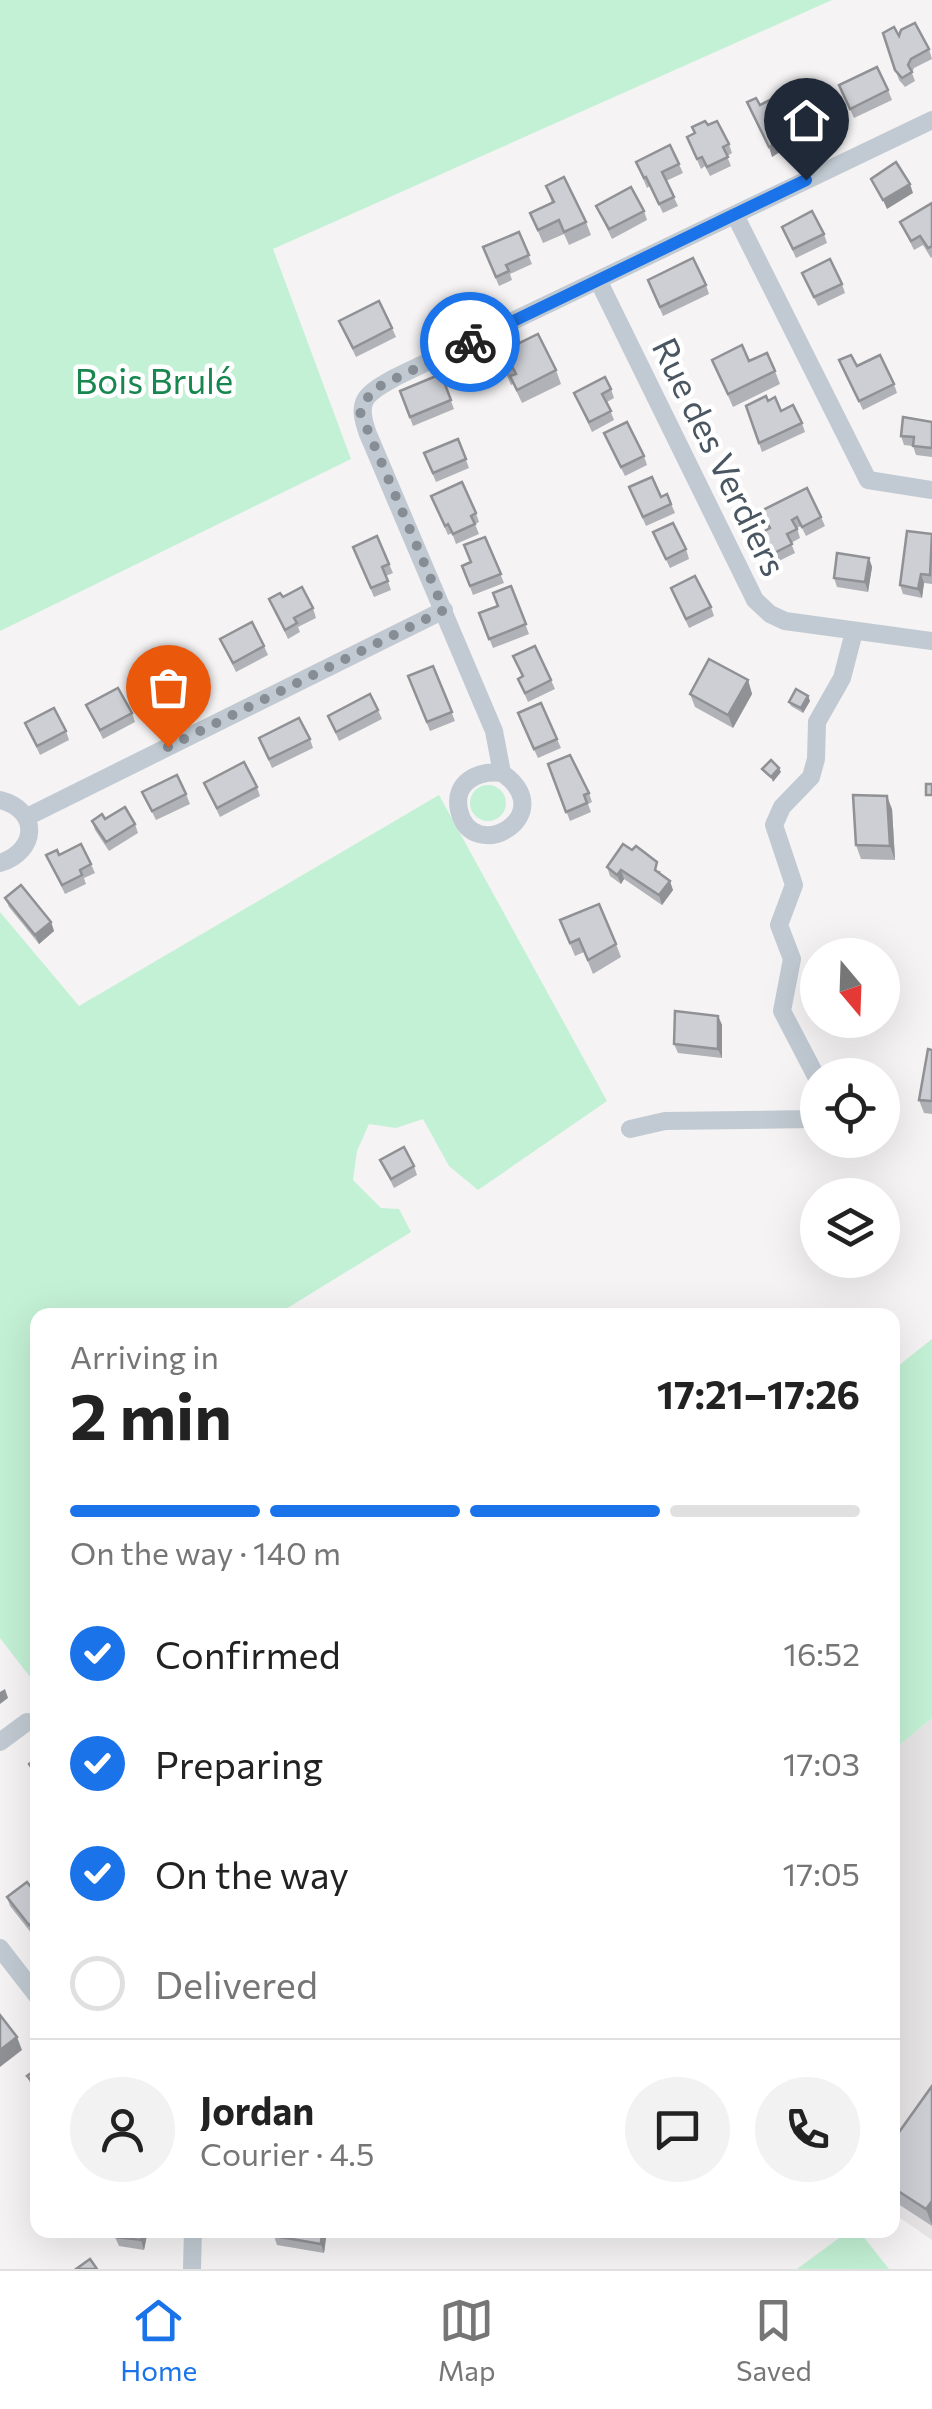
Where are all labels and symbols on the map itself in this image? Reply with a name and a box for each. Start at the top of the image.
pin [764,78,849,181]
courier [420,292,520,392]
street label: Rue des Verdiers [645,330,797,582]
park label: Bois Brulé [75,358,233,401]
pin [126,645,211,748]
north arrow [800,938,900,1038]

